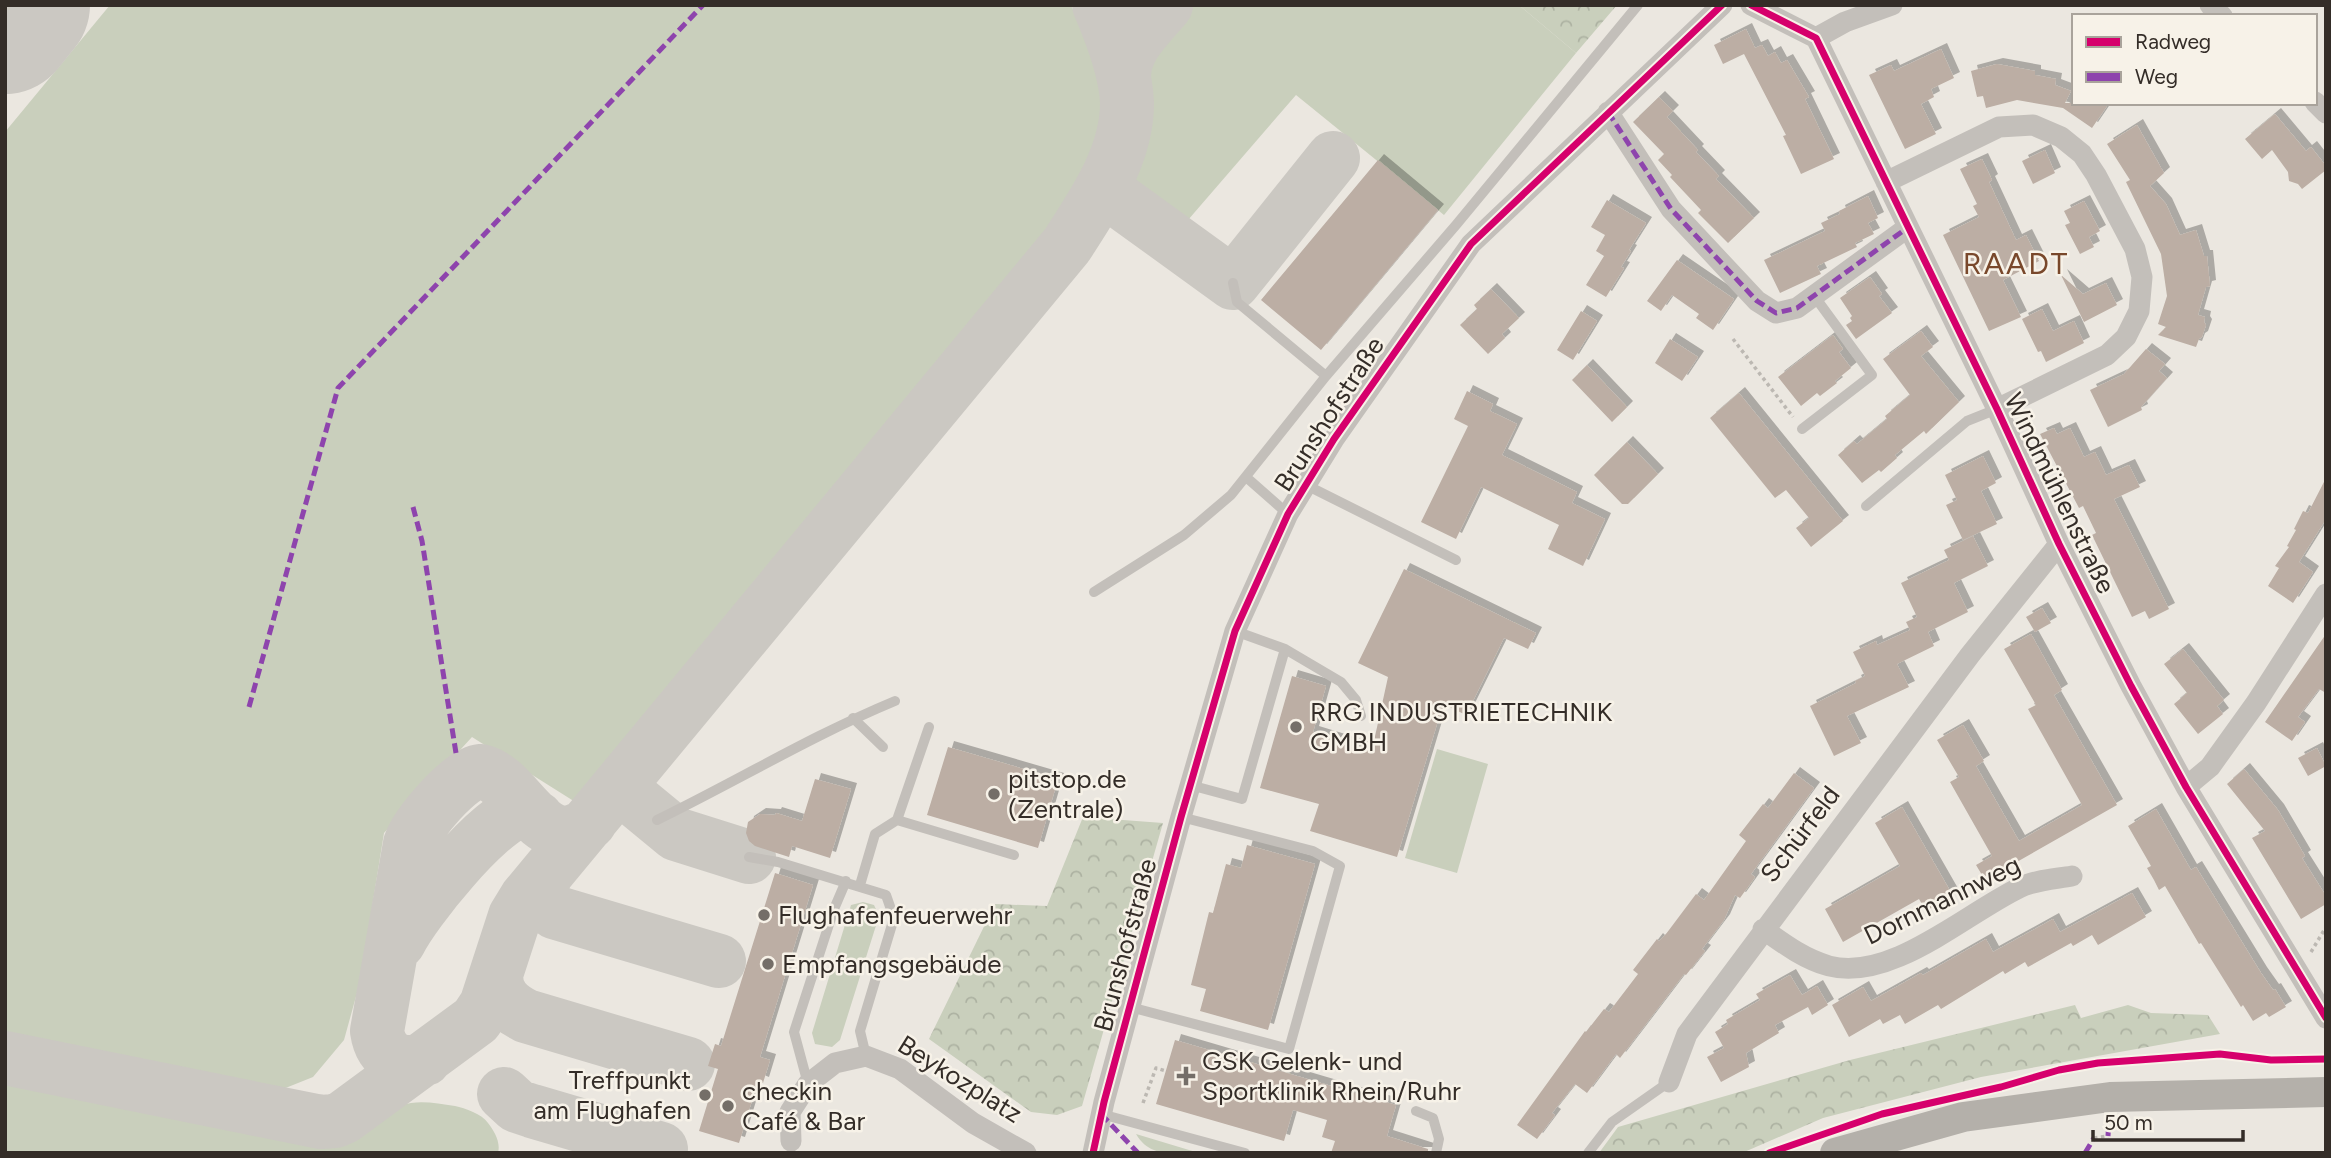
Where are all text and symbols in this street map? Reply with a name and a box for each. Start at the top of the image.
legend [2072,14,2317,105]
text: Radweg [2135,29,2211,54]
text: Weg [2135,64,2178,89]
district label: RAADT [1963,245,2069,282]
street label: Brunshofstraße [1267,331,1391,497]
street label: Windmühlenstraße [1998,387,2122,599]
place label: RRG INDUSTRIETECHNIK GMBH [1310,696,1612,758]
marker: RRG INDUSTRIETECHNIK GMBH [1288,719,1304,735]
place label: pitstop.de (Zentrale) [1008,763,1126,825]
street label: Schürfeld [1753,779,1847,889]
marker: pitstop.de (Zentrale) [986,786,1002,802]
street label: Dornmannweg [1859,848,2025,952]
street label: Brunshofstraße [1087,855,1163,1035]
place label: Flughafenfeuerwehr [778,899,1013,931]
marker: Flughafenfeuerwehr [756,907,772,923]
place label: Empfangsgebäude [782,948,1001,980]
marker: Empfangsgebäude [760,956,776,972]
street label: Beykozplatz [892,1028,1028,1130]
place label: GSK Gelenk- und Sportklinik Rhein/Ruhr [1202,1045,1461,1107]
place label: Treffpunkt am Flughafen [534,1064,691,1126]
marker: GSK Gelenk- und Sportklinik Rhein/Ruhr [1176,1066,1196,1086]
place label: checkin Café & Bar [742,1075,865,1137]
marker: Treffpunkt am Flughafen [697,1087,713,1103]
marker: checkin Café & Bar [720,1098,736,1114]
scale bar [2093,1098,2244,1142]
text: 50 m [2104,1110,2153,1135]

